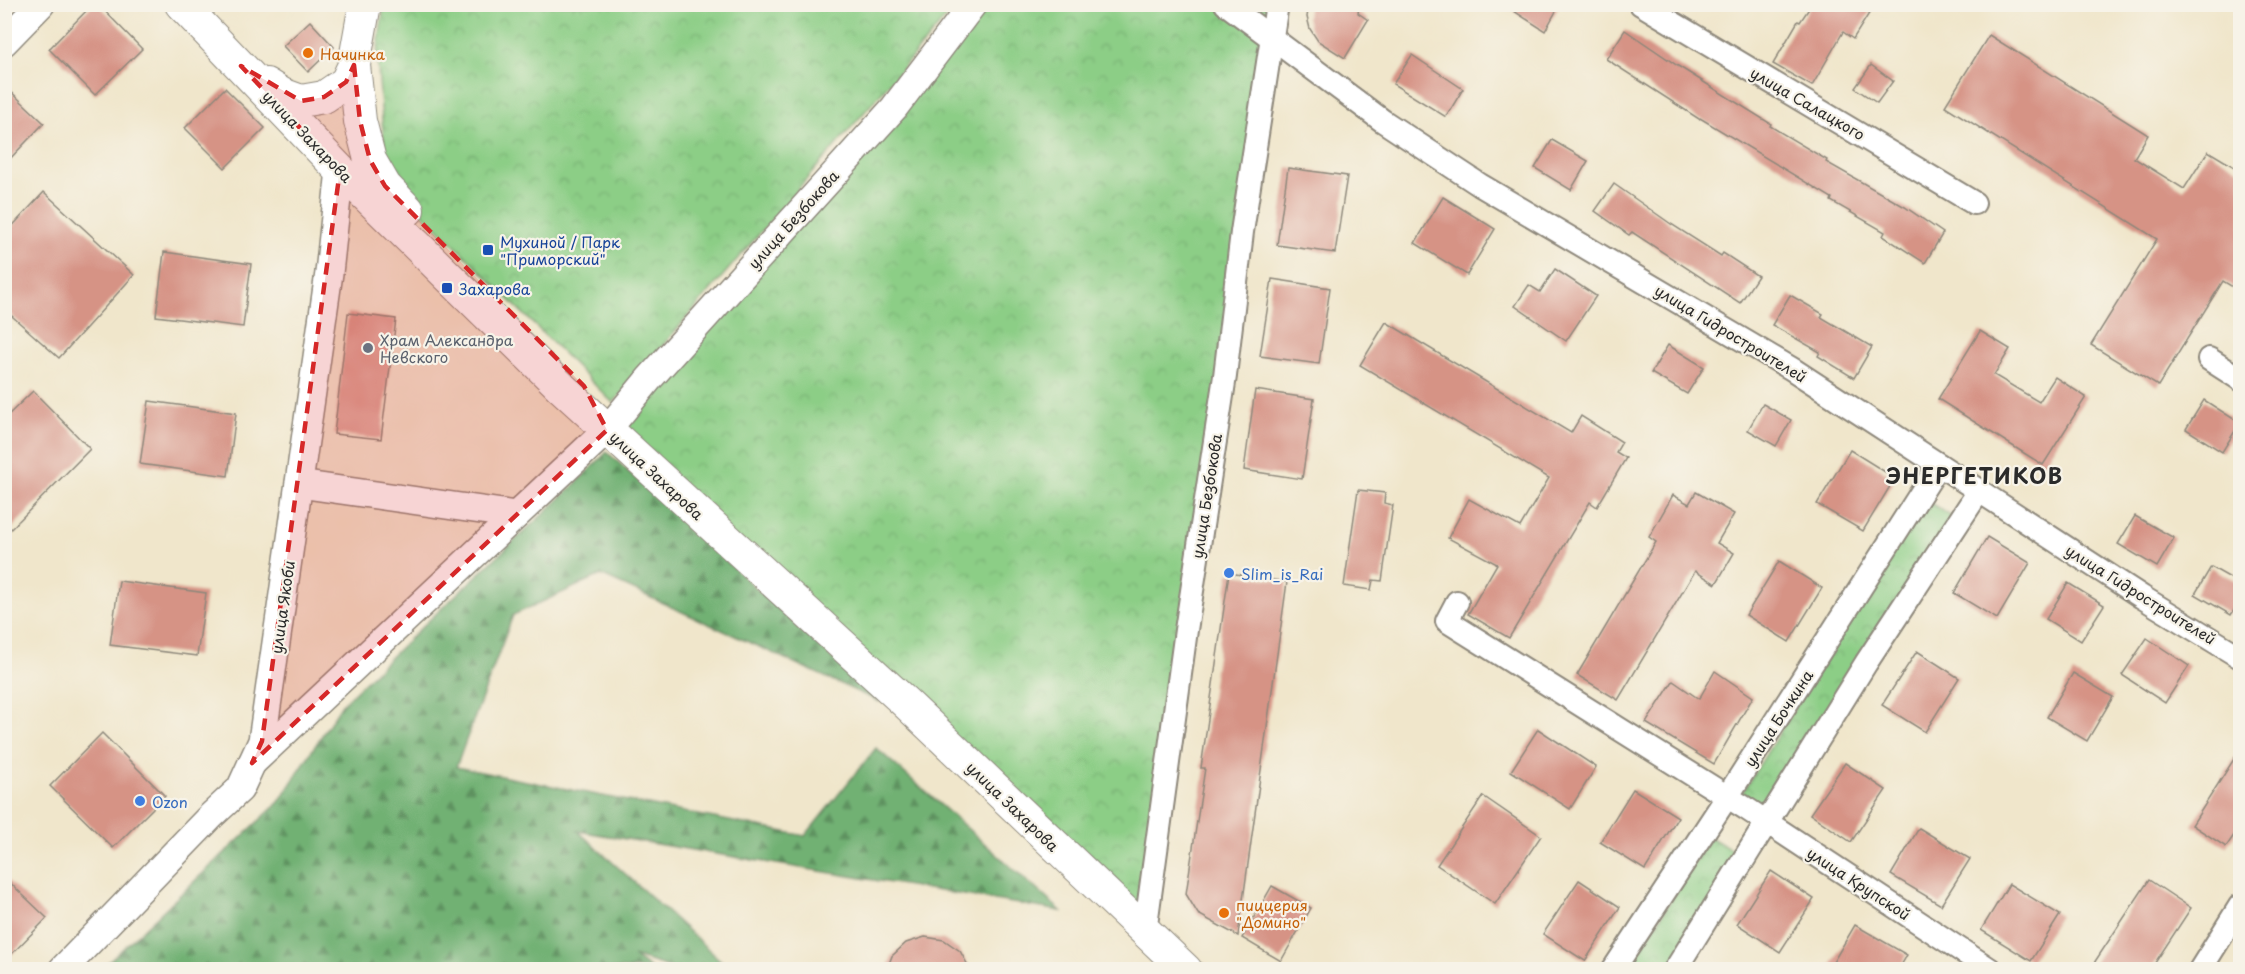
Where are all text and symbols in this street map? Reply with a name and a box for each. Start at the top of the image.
place label: Начинка [320,42,385,65]
marker: Начинка [301,46,315,60]
street label: улица Салацкого [1746,61,1870,145]
street label: улица Захарова [258,84,359,188]
street label: улица Безбокова [742,164,844,274]
place label: Мухиной / Парк "Приморский" [500,230,620,270]
marker: Мухиной / Парк "Приморский" [481,243,495,257]
place label: Захарова [459,277,531,300]
street label: улица Гидростроителей [1651,278,1811,388]
marker: Захарова [440,281,454,295]
place label: Храм Александра Невского [380,328,514,368]
marker: Храм Александра Невского [361,341,375,355]
street label: улица Захарова [605,425,710,525]
street label: улица Безбокова [1185,431,1227,560]
district label: ЭНЕРГЕТИКОВ [1885,459,2064,491]
street label: улица Гидростроителей [2061,538,2221,650]
street label: улица Якоби [264,559,300,655]
place label: Slim_is_Rai [1241,562,1323,585]
marker: Slim_is_Rai [1222,566,1236,580]
street label: улица Бочкина [1738,664,1818,771]
street label: улица Захарова [961,756,1065,857]
place label: Ozon [152,790,188,813]
marker: Ozon [133,794,147,808]
street label: улица Крупской [1803,841,1915,925]
place label: пиццерия "Домино" [1236,893,1308,933]
marker: пиццерия "Домино" [1217,906,1231,920]

